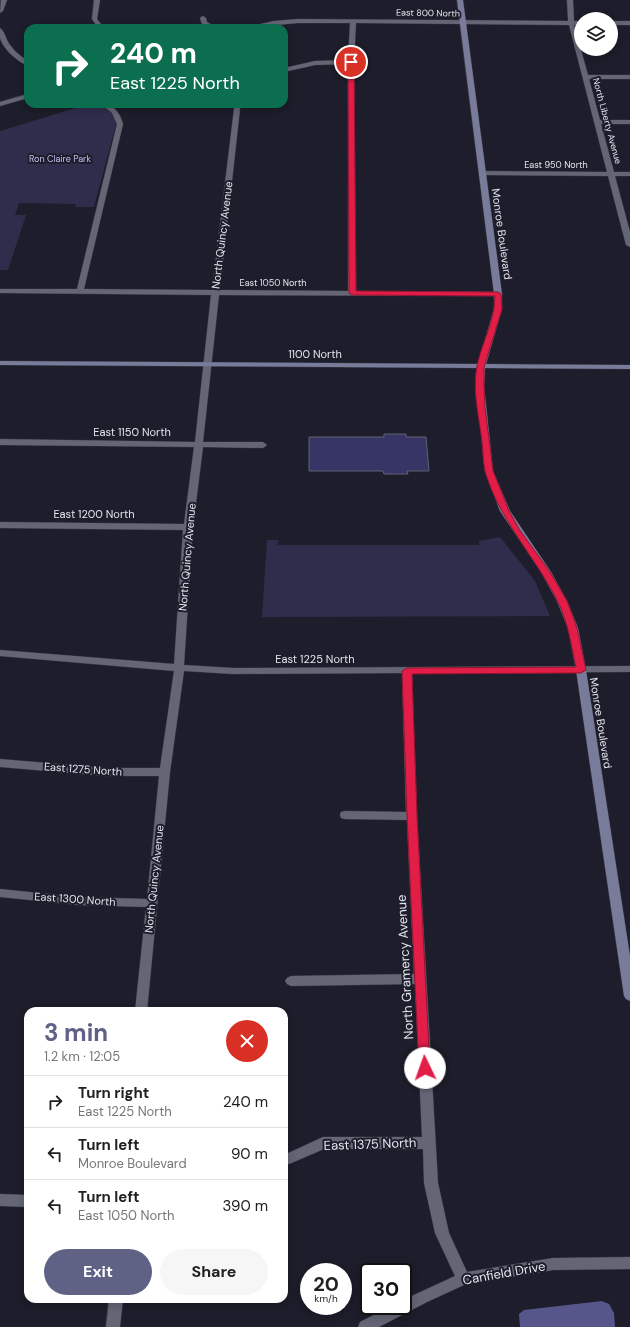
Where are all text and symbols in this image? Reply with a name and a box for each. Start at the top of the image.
street label: East 800 North [396,6,460,20]
map controls [574,12,618,56]
button: layers [574,12,618,56]
text: 240 m [110,35,197,72]
icon: right [44,40,96,92]
pin [334,45,368,79]
icon: arrive [340,51,362,73]
text: East 1225 North [110,71,240,95]
street label: North Liberty Avenue [590,77,624,165]
park label: Ron Claire Park [29,153,91,165]
street label: East 950 North [524,159,588,171]
street label: North Quincy Avenue [208,180,236,290]
street label: Monroe Boulevard [489,188,515,281]
street label: East 1050 North [240,277,306,289]
street label: 1100 North [288,347,342,361]
street label: East 1150 North [93,425,171,439]
street label: North Quincy Avenue [175,502,199,612]
street label: East 1200 North [53,507,135,521]
street label: East 1225 North [275,652,355,666]
street label: Monroe Boulevard [587,677,615,770]
street label: East 1275 North [43,759,123,779]
street label: North Quincy Avenue [141,824,167,934]
street label: East 1300 North [34,889,116,909]
street label: North Gramercy Avenue [393,894,417,1040]
text: 3 min [44,1017,108,1048]
button: close [226,1020,268,1062]
position arrow [404,1047,446,1089]
text: 1.2 km · 12:05 [44,1048,120,1065]
text: Turn right [78,1083,149,1103]
icon: right [44,1091,66,1113]
text: 240 m [223,1092,268,1112]
text: East 1225 North [78,1103,172,1120]
street label: East 1375 North [323,1134,417,1154]
text: Turn left [78,1135,139,1155]
icon: left [44,1143,66,1165]
text: 90 m [231,1144,268,1164]
text: Monroe Boulevard [78,1155,187,1172]
text: Turn left [78,1187,139,1207]
icon: left [44,1195,66,1217]
text: 390 m [223,1196,268,1216]
text: East 1050 North [78,1207,175,1224]
button: Exit [44,1249,152,1295]
button: Share [160,1249,268,1295]
street label: Canfield Drive [461,1257,547,1289]
speed limit sign: 30 [360,1263,412,1315]
text: 20 [313,1271,339,1297]
text: km/h [314,1292,338,1305]

